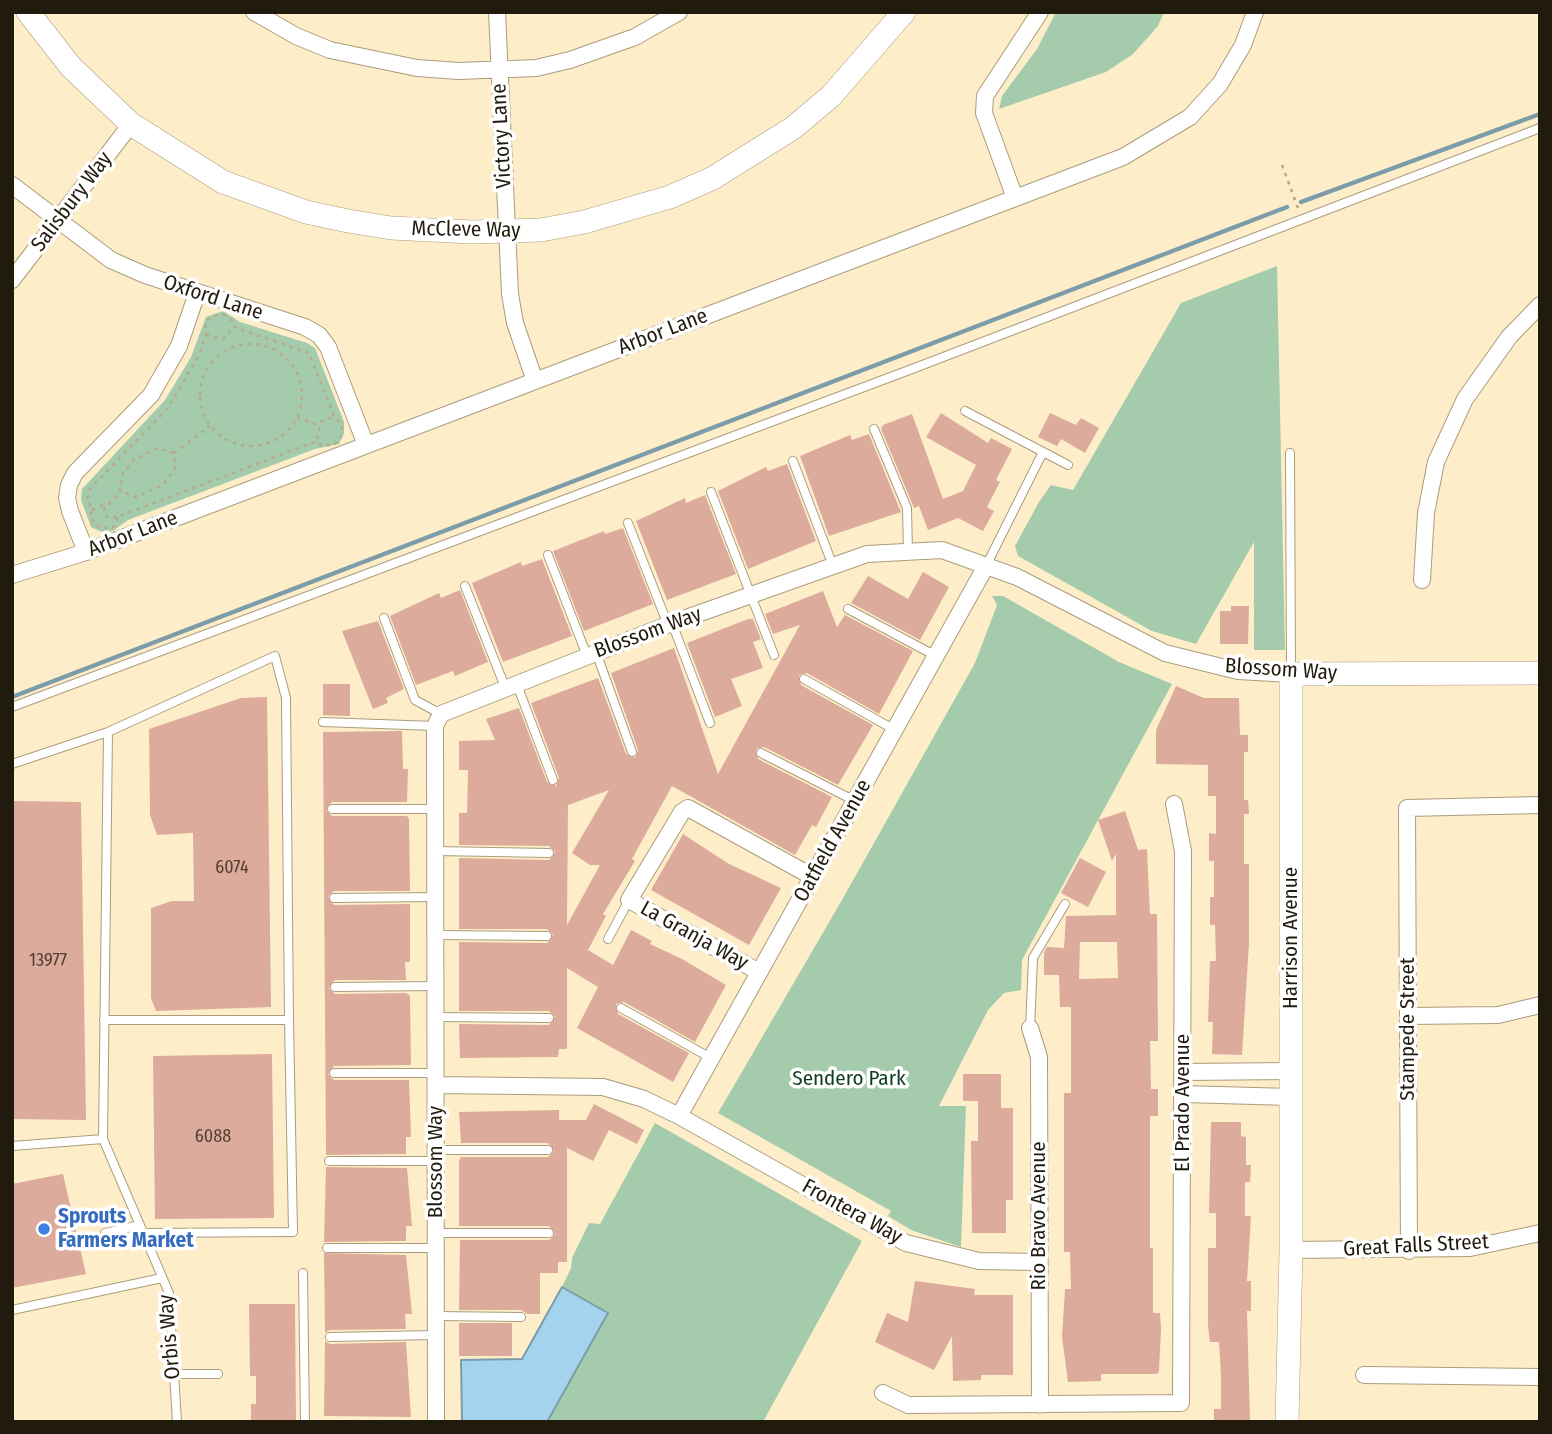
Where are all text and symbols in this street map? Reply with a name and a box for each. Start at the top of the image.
street label: Victory Lane [487,83,517,189]
street label: Salisbury Way [26,147,118,257]
street label: McCleve Way [411,216,521,244]
street label: Oxford Lane [160,270,266,326]
street label: Arbor Lane [615,303,711,361]
street label: Arbor Lane [85,505,181,563]
street label: Blossom Way [591,602,705,664]
street label: Blossom Way [1224,654,1338,686]
street label: Oatfield Avenue [789,775,877,907]
house number: 6074 [215,857,249,879]
street label: Harrison Avenue [1278,867,1304,1009]
street label: La Granja Way [636,896,752,976]
house number: 13977 [29,950,67,972]
street label: Stampede Street [1395,957,1421,1101]
street label: El Prado Avenue [1170,1034,1196,1172]
park label: Sendero Park [792,1066,906,1092]
street label: Blossom Way [423,1106,449,1218]
house number: 6088 [195,1126,231,1148]
street label: Rio Bravo Avenue [1026,1141,1052,1291]
street label: Frontera Way [798,1174,906,1250]
place label: Sprouts Farmers Market [58,1204,194,1254]
marker: Sprouts Farmers Market [36,1221,52,1237]
street label: Great Falls Street [1343,1230,1489,1262]
street label: Orbis Way [154,1293,186,1381]

